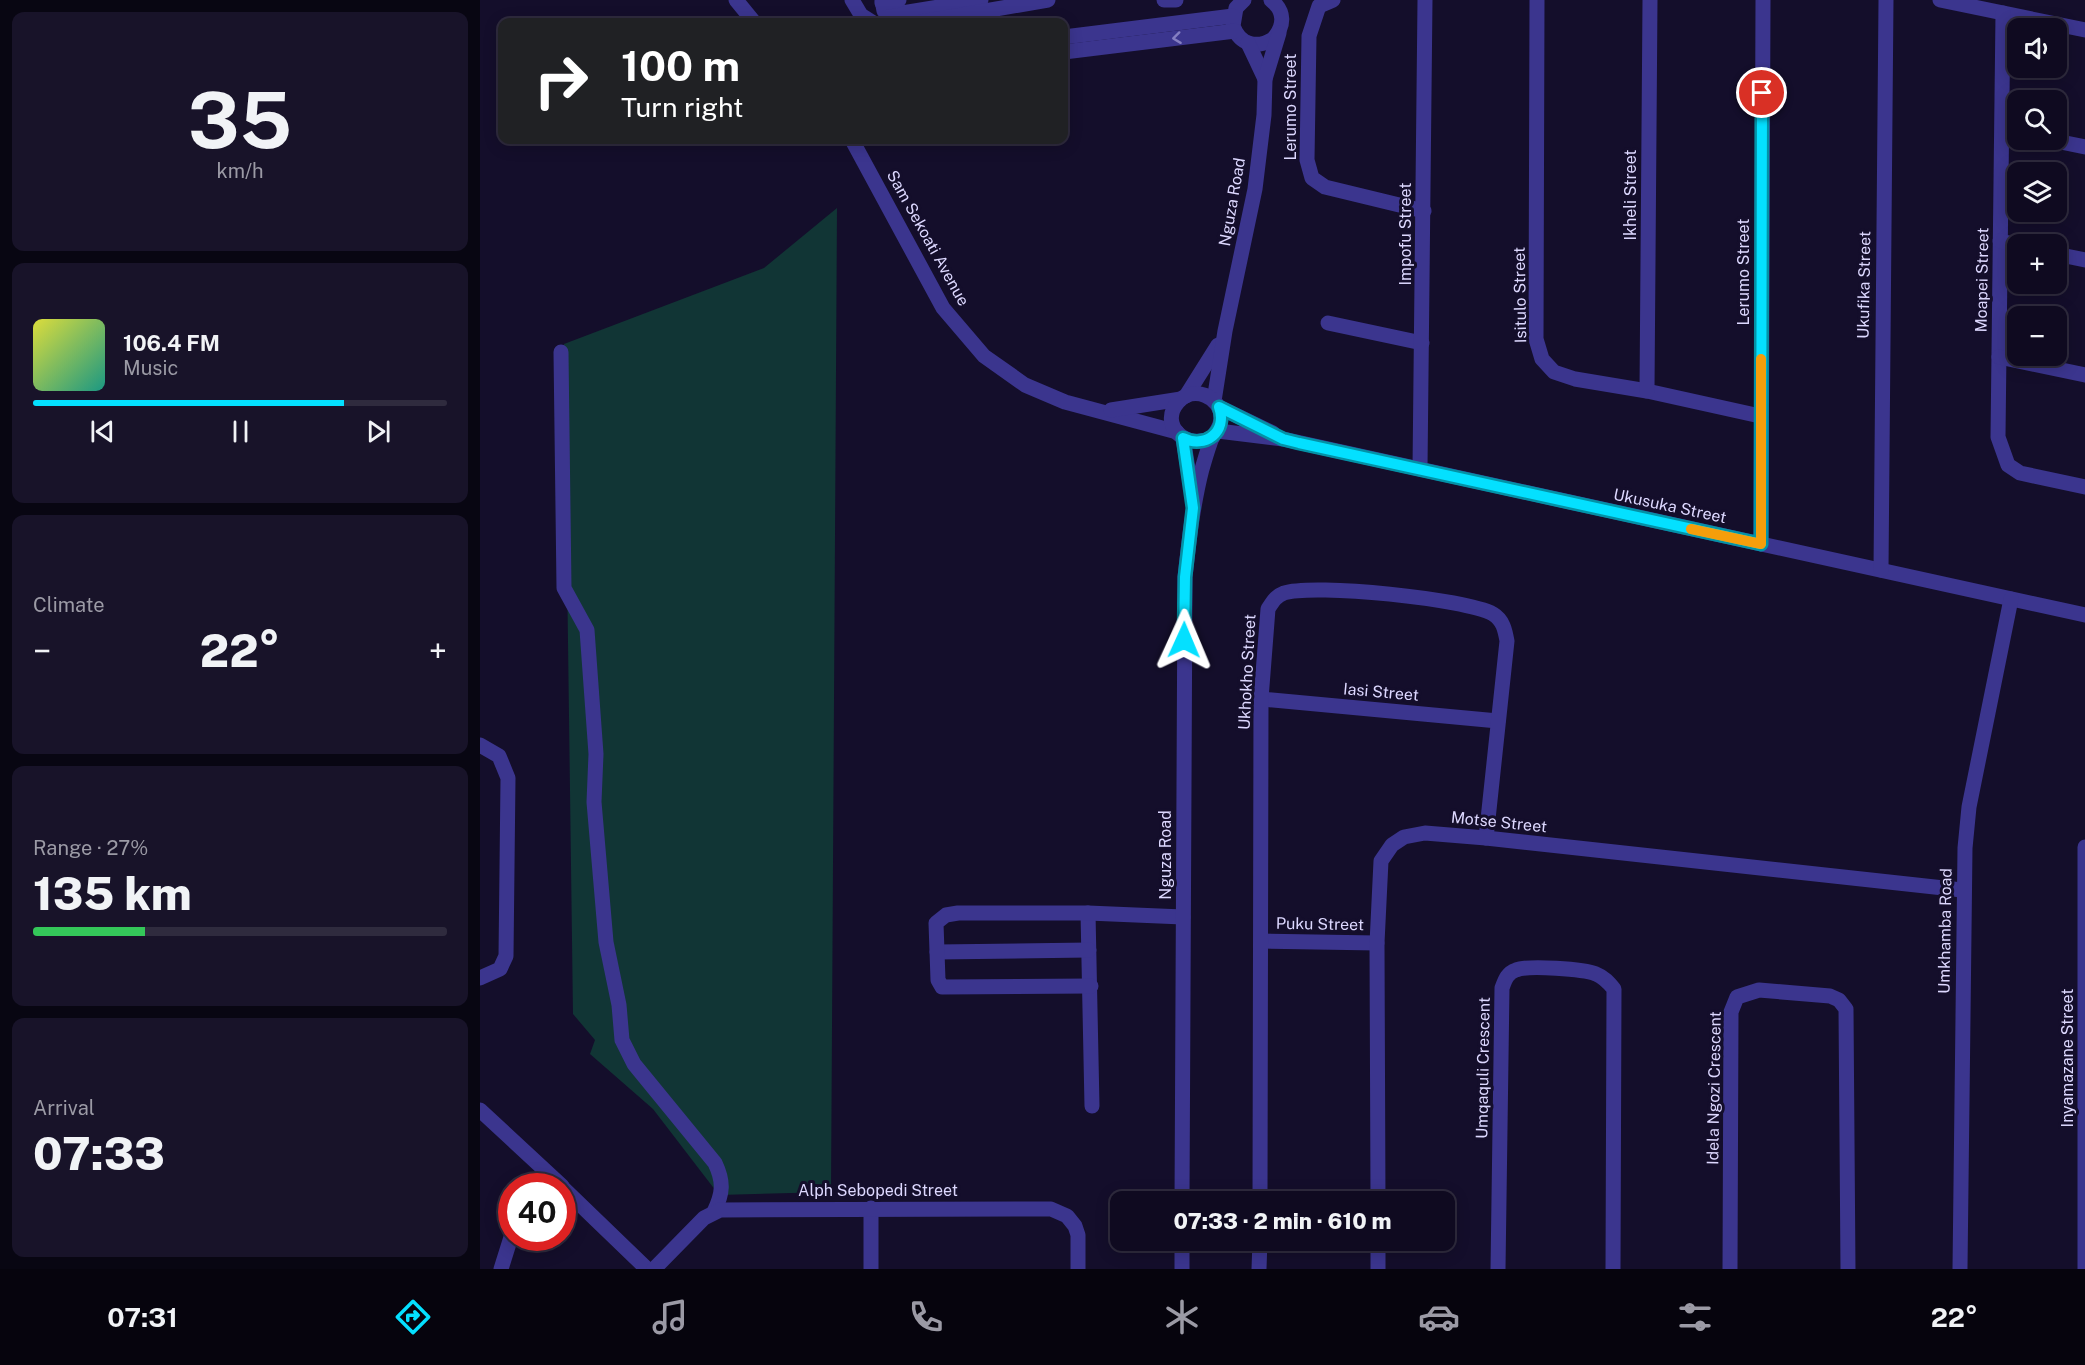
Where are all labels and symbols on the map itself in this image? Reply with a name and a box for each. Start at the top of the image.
one-way arrow [1172,31,1181,44]
street label: Lerumo Street [1281,53,1300,161]
pin [1736,67,1787,118]
street label: Ikheli Street [1621,149,1640,241]
street label: Nguza Road [1215,156,1249,248]
street label: Sam Sekoati Avenue [883,167,973,309]
street label: Impofu Street [1396,183,1415,285]
street label: Lerumo Street [1734,218,1753,326]
street label: Moapei Street [1972,227,1992,333]
street label: Ukufika Street [1854,231,1874,339]
street label: Isitulo Street [1510,247,1530,343]
street label: Ukusuka Street [1612,485,1728,527]
position arrow [1152,608,1216,672]
street label: Ukhokho Street [1234,613,1260,731]
street label: Iasi Street [1342,679,1420,705]
street label: Motse Street [1450,808,1548,836]
street label: Nguza Road [1156,810,1175,900]
street label: Umkhamba Road [1934,868,1956,994]
street label: Puku Street [1276,914,1364,934]
street label: Inyamazane Street [2058,989,2077,1127]
street label: Umqaquli Crescent [1472,997,1494,1139]
street label: Idela Ngozi Crescent [1703,1011,1725,1165]
speed limit sign: 40 [498,1173,576,1251]
street label: Alph Sebopedi Street [798,1181,958,1200]

